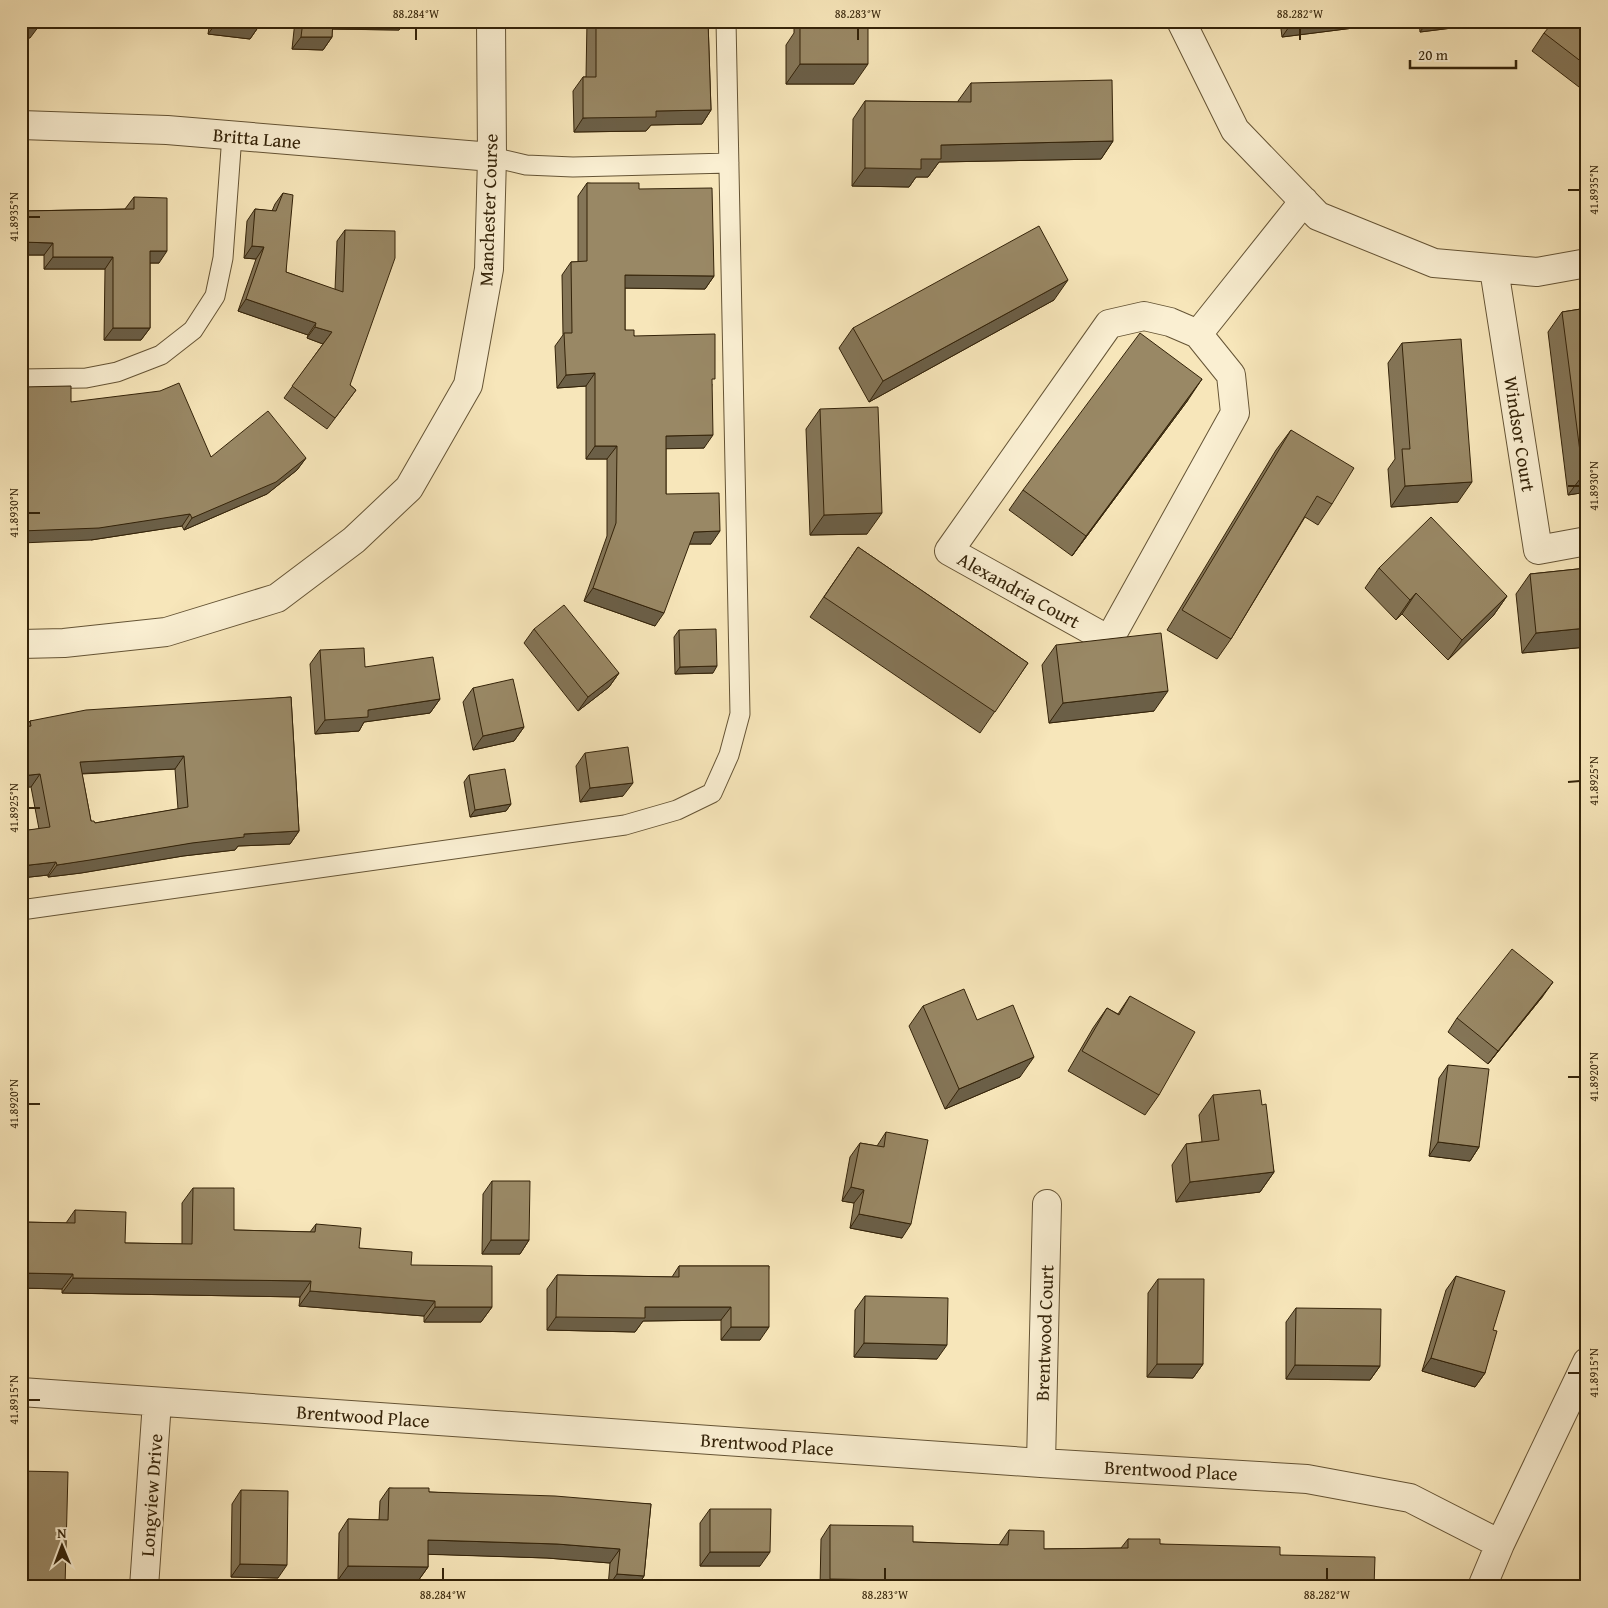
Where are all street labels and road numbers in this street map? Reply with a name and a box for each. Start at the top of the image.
street label: Britta Lane [212,120,302,156]
street label: Manchester Course [471,133,505,287]
street label: Windsor Court [1497,374,1543,494]
street label: Alexandria Court [953,545,1086,635]
street label: Brentwood Court [1028,1264,1060,1402]
street label: Brentwood Place [295,1397,431,1435]
street label: Brentwood Place [699,1425,835,1463]
street label: Longview Drive [133,1433,169,1557]
street label: Brentwood Place [1104,1453,1238,1487]

